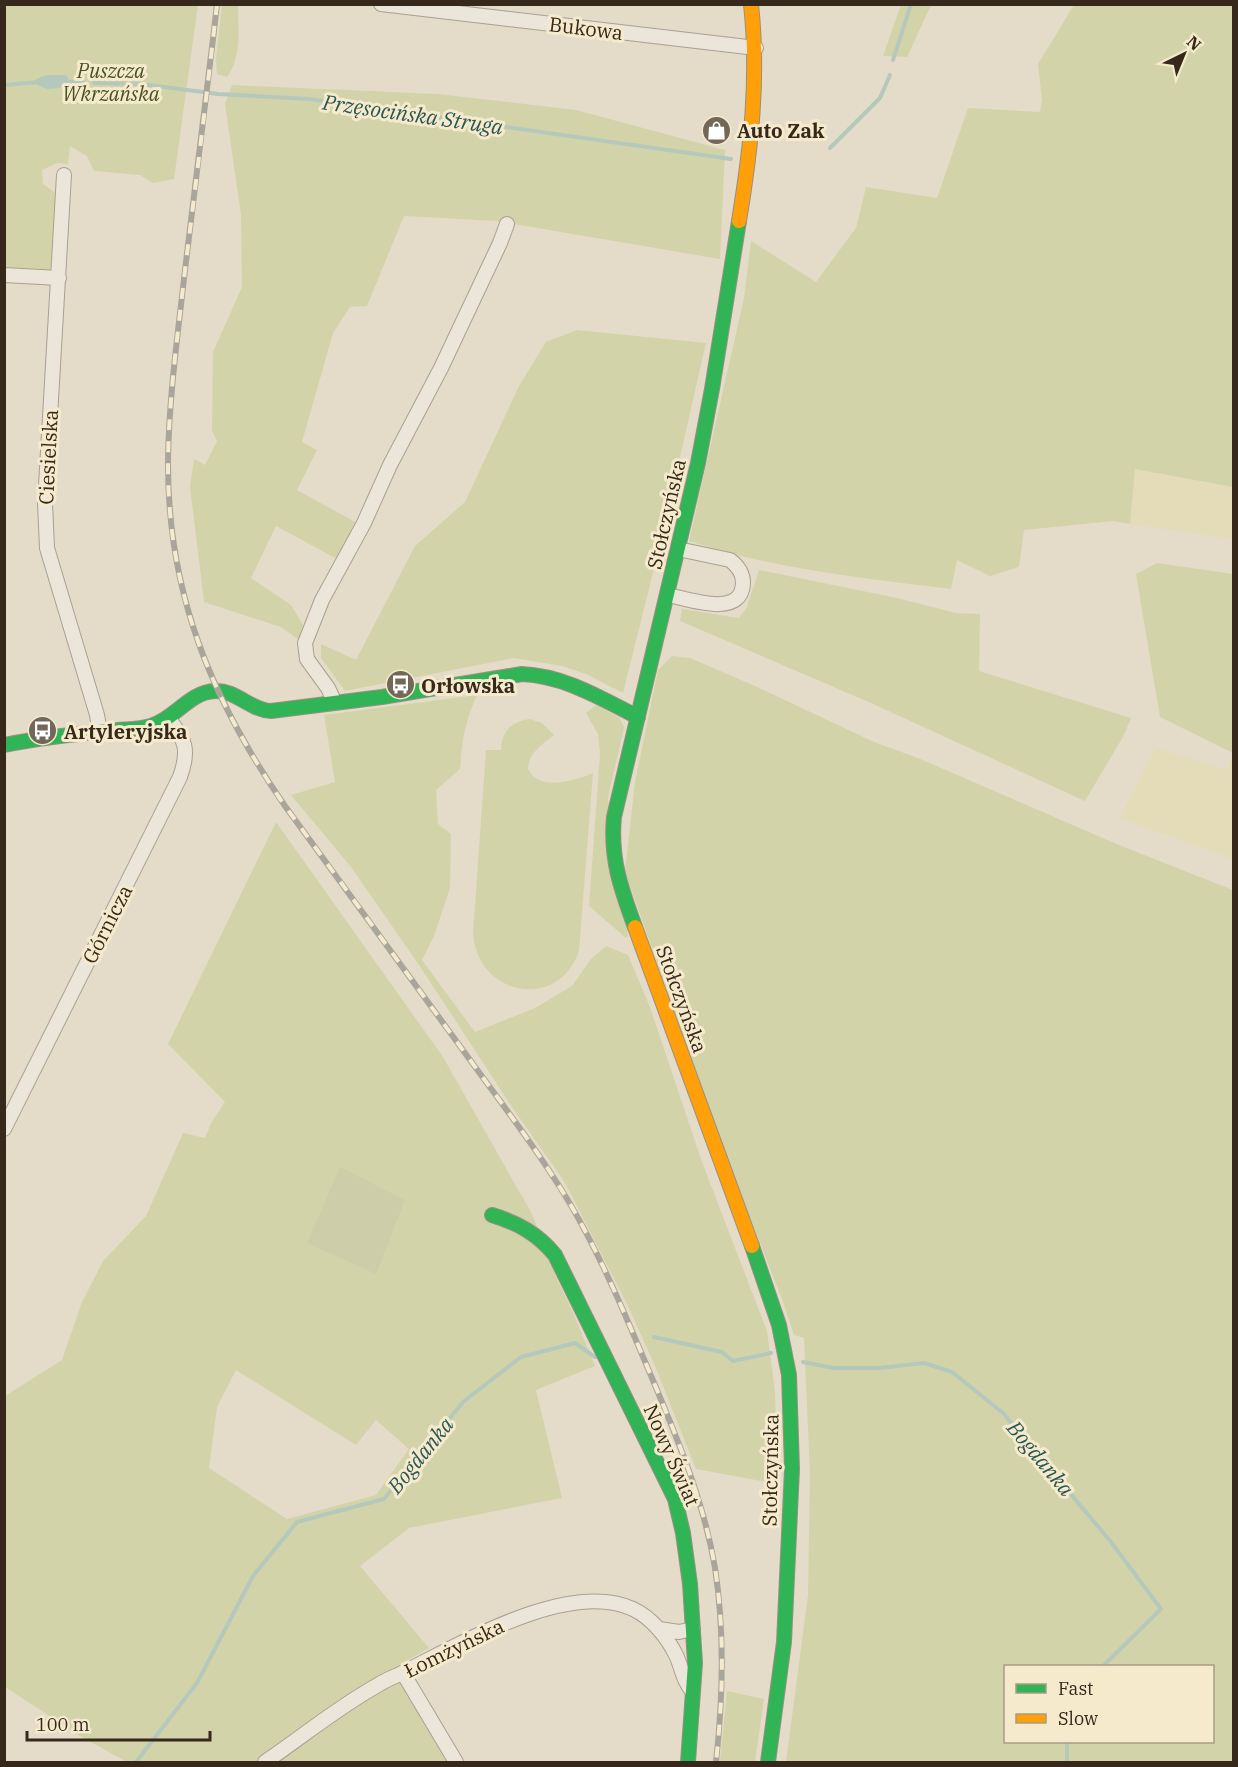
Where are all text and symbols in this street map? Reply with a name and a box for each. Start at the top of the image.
street label: Bukowa [547,10,625,46]
north arrow [1154,24,1214,84]
text: N [1183,31,1206,55]
park label: Puszcza Wkrzańska [62,57,160,107]
water label: Przęsocińska Struga [320,87,505,141]
shop icon: Auto Zak [700,114,732,146]
place label: Auto Zak [737,117,825,144]
street label: Ciesielska [32,409,64,505]
street label: Stołczyńska [640,456,692,572]
bus stop icon: Orłowska [384,669,416,701]
place label: Orłowska [421,672,515,699]
bus stop icon: Artyleryjska [27,715,59,747]
place label: Artyleryjska [64,718,187,745]
street label: Górnicza [76,880,138,968]
street label: Stołczyńska [650,941,714,1057]
street label: Nowy Świat [637,1400,707,1510]
water label: Bogdanka [380,1411,460,1500]
street label: Stołczyńska [756,1413,784,1527]
water label: Bogdanka [1001,1414,1081,1502]
street label: Łomżyńska [399,1612,509,1684]
legend [1004,1665,1214,1743]
text: Fast [1058,1677,1093,1700]
scale bar [27,1704,210,1742]
text: Slow [1058,1707,1098,1730]
text: 100 m [36,1713,90,1736]

